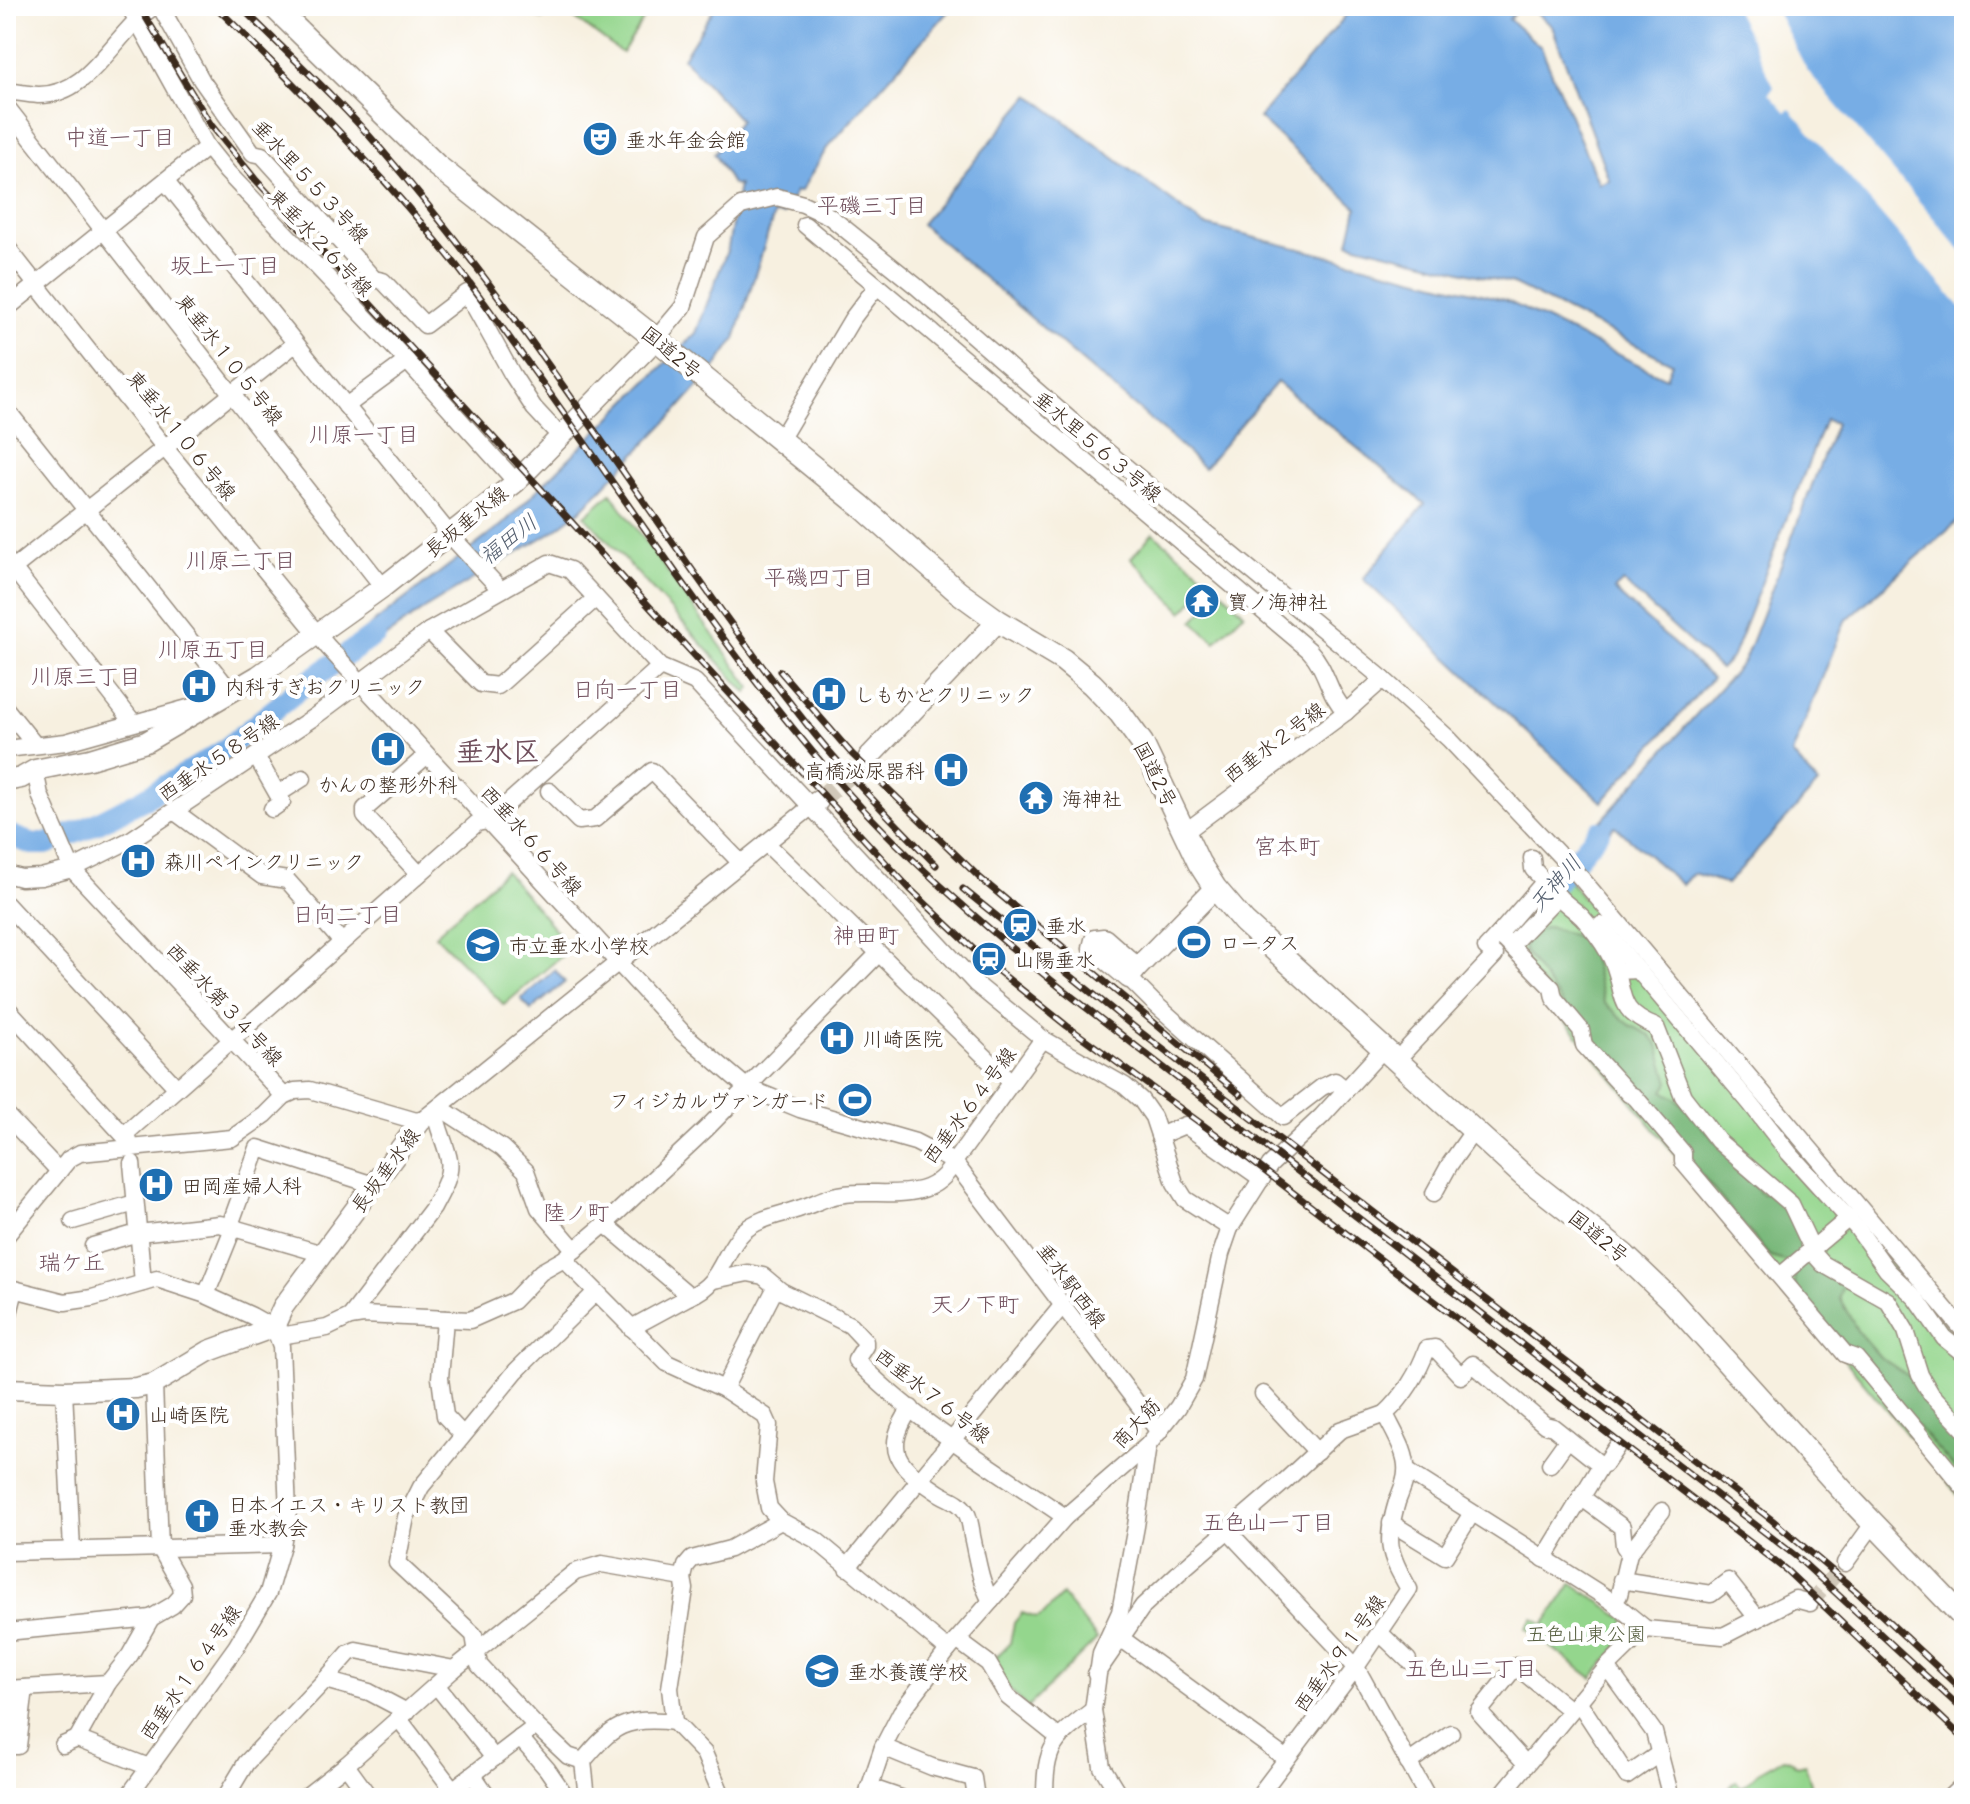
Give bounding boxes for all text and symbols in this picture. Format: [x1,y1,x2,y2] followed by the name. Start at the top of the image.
[247,114,375,248] street label: 垂水里５５３号線
[581,120,619,158] theatre icon: 垂水年金会館
[65,123,175,151] district label: 中道一丁目
[626,127,746,152] place label: 垂水年金会館
[263,183,379,301] street label: 東垂水２６号線
[817,191,927,219] district label: 平磯三丁目
[170,251,280,279] district label: 坂上一丁目
[171,288,289,430] street label: 東垂水１０５号線
[637,320,707,384] street label: 国道2号
[122,365,242,505] street label: 東垂水１０６号線
[1029,385,1167,507] street label: 垂水里５６３号線
[309,420,419,448] district label: 川原一丁目
[419,480,513,562] street label: 長坂垂水線
[473,508,543,570] water label: 福田川
[186,546,296,574] district label: 川原二丁目
[764,563,874,591] district label: 平磯四丁目
[1183,582,1221,620] temple icon: 寶ノ海神社
[1228,589,1328,614] place label: 寶ノ海神社
[158,635,268,663] district label: 川原五丁目
[31,662,141,690] district label: 川原三丁目
[180,667,218,705] hospital icon: 内科すぎおクリニック
[225,674,425,699] place label: 内科すぎおクリニック
[572,675,682,703] district label: 日向一丁目
[810,675,848,713] hospital icon: しもかどクリニック
[855,682,1035,707] place label: しもかどクリニック
[1219,696,1329,788] street label: 西垂水２号線
[153,707,283,807] street label: 西垂水５８号線
[369,730,407,768] hospital icon: かんの整形外科
[456,733,540,769] district label: 垂水区
[1129,737,1183,811] street label: 国道2号
[932,751,970,789] hospital icon: 高橋泌尿器科
[805,758,925,783] place label: 高橋泌尿器科
[318,772,458,797] place label: かんの整形外科
[1017,779,1055,817] temple icon: 海神社
[476,780,588,900] street label: 西垂水６６号線
[1062,786,1122,811] place label: 海神社
[1254,832,1320,860] district label: 宮本町
[119,842,157,880] hospital icon: 森川ペインクリニック
[164,849,364,874] place label: 森川ペインクリニック
[1523,849,1587,917] water label: 天神川
[292,900,402,928] district label: 日向二丁目
[1001,906,1039,944] station icon: 垂水
[1046,913,1086,938] place label: 垂水
[833,921,899,949] district label: 神田町
[1175,923,1213,961] sports icon: ロータス
[464,926,502,964] school or university icon: 市立垂水小学校
[1220,930,1299,955] place label: ロータス
[509,933,649,958] place label: 市立垂水小学校
[161,937,289,1071] street label: 西垂水第３４号線
[970,940,1008,978] station icon: 山陽垂水
[1015,947,1095,972] place label: 山陽垂水
[818,1019,856,1057] hospital icon: 川崎医院
[863,1026,943,1051] place label: 川崎医院
[917,1042,1021,1168] street label: 西垂水６４号線
[836,1081,874,1119] sports icon: フィジカルヴァンガード
[609,1088,829,1113] place label: フィジカルヴァンガード
[345,1123,425,1217] street label: 長坂垂水線
[137,1166,175,1204] hospital icon: 田岡産婦人科
[182,1173,302,1198] place label: 田岡産婦人科
[543,1198,609,1226] district label: 陸ノ町
[1564,1204,1634,1268] street label: 国道2号
[1032,1238,1112,1332] street label: 垂水駅西線
[39,1248,105,1276] district label: 瑞ケ丘
[931,1290,1019,1318] district label: 天ノ下町
[870,1342,996,1448] street label: 西垂水７６号線
[1106,1393,1166,1453] street label: 商大筋
[104,1395,142,1433] hospital icon: 山崎医院
[149,1402,229,1427] place label: 山崎医院
[228,1492,470,1540] place label: 日本イエス・キリスト教団 垂水教会
[183,1497,221,1535] church icon: 日本イエス・キリスト教団 垂水教会
[1202,1508,1334,1536] district label: 五色山一丁目
[1288,1589,1390,1717] street label: 西垂水９１号線
[134,1599,246,1745] street label: 西垂水１６４号線
[1526,1621,1646,1646] park label: 五色山東公園
[803,1652,841,1690] school or university icon: 垂水養護学校
[1405,1654,1537,1682] district label: 五色山二丁目
[848,1659,968,1684] place label: 垂水養護学校

